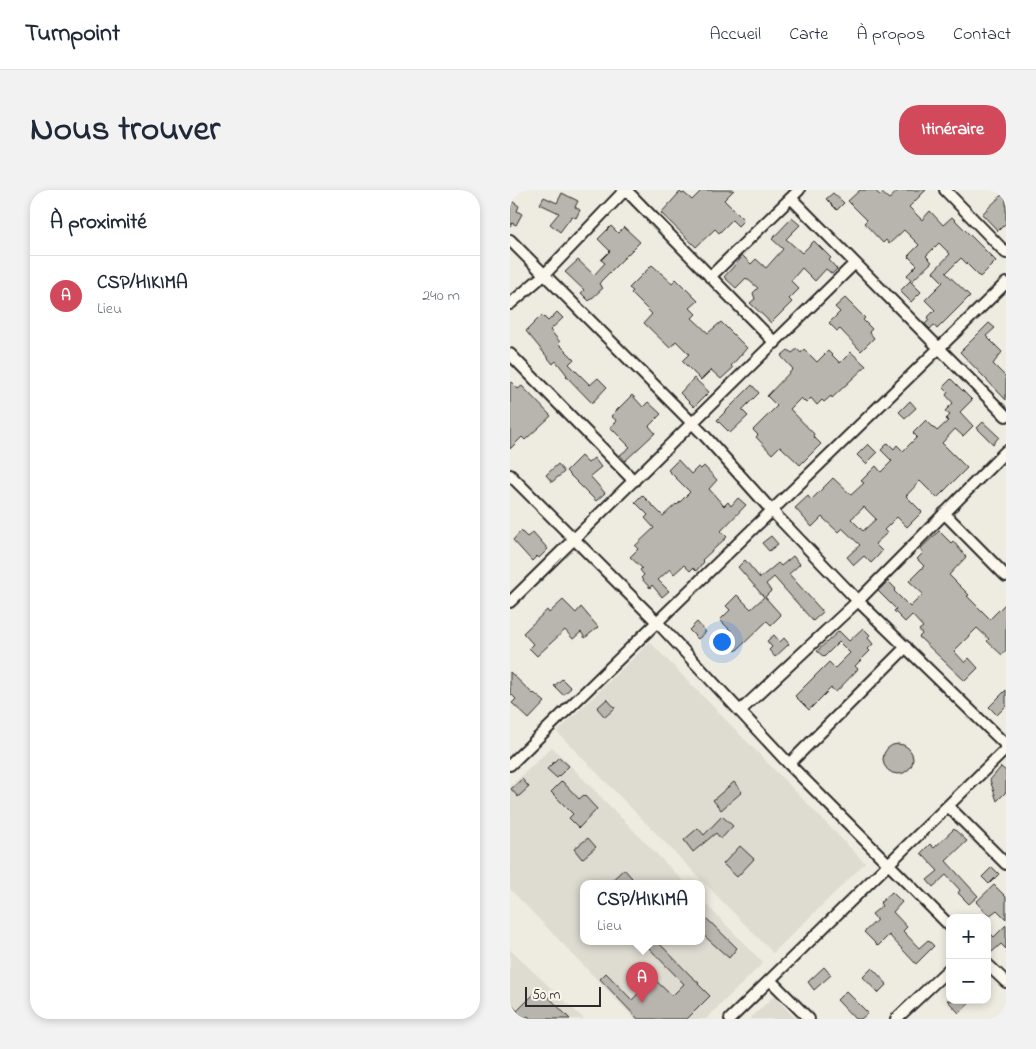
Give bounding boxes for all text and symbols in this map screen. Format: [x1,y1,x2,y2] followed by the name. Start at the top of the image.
[25,17,120,52] text: Turnpoint
[709,22,761,48] text: Accueil
[789,22,828,48] text: Carte
[856,22,925,48] text: À propos
[953,22,1011,48] text: Contact
[30,105,220,156] text: Nous trouver
[899,105,1006,155] button: Itinéraire
[50,208,147,238] text: À proximité
[97,270,188,297] text: CSP/HIKIMA
[61,284,71,308] text: A
[422,284,460,308] text: 240 m
[97,297,122,321] text: Lieu
[709,629,735,655] your location
[580,880,705,945] popup
[597,887,688,914] text: CSP/HIKIMA
[597,914,622,938] text: Lieu
[946,914,991,1004] map controls
[946,914,991,959] button: +
[946,959,991,1004] button: −
[626,962,658,1003] pin: A
[525,984,601,1007] scale bar
[532,985,560,1006] text: 50 m

